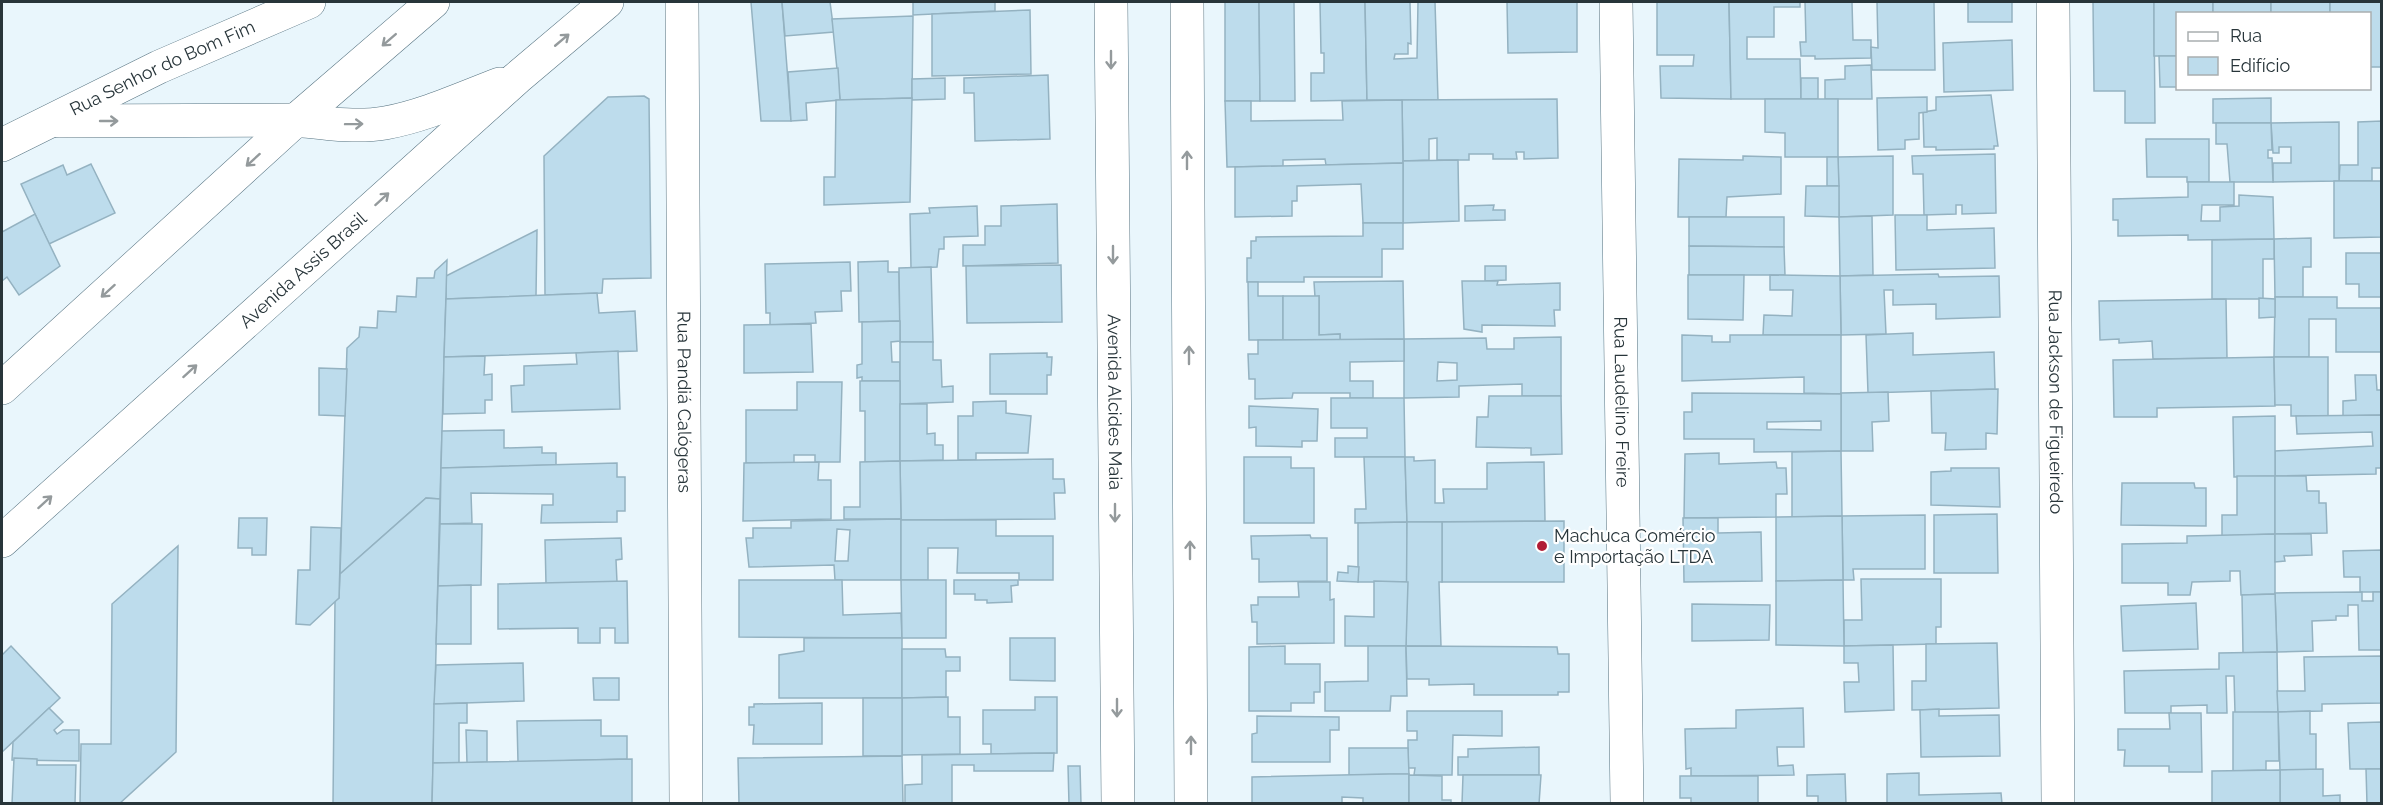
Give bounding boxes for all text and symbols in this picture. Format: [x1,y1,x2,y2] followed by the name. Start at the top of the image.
[2176,12,2371,90] legend
[66,16,258,120] street label: Rua Senhor do Bom Fim
[2230,25,2262,46] text: Rua
[382,33,397,47] one-way arrow
[554,33,569,47] one-way arrow
[1105,49,1117,69] one-way arrow
[2230,55,2290,76] text: Edifício
[99,115,119,127] one-way arrow
[344,119,364,130] one-way arrow
[1181,151,1193,171] one-way arrow
[245,153,260,167] one-way arrow
[374,192,389,206] one-way arrow
[235,207,371,332] street label: Avenida Assis Brasil
[1107,244,1119,264] one-way arrow
[101,284,116,298] one-way arrow
[2045,290,2067,514] street label: Rua Jackson de Figueiredo
[674,311,695,493] street label: Rua Pandiá Calógeras
[1104,314,1126,490] street label: Avenida Alcides Maia
[1610,316,1634,488] street label: Rua Laudelino Freire
[1183,346,1195,366] one-way arrow
[182,364,197,378] one-way arrow
[37,495,52,509] one-way arrow
[1109,502,1121,522] one-way arrow
[1554,525,1716,567] place label: Machuca Comércio e Importação LTDA
[1535,539,1549,553] marker: Machuca Comércio e Importação LTDA
[1184,541,1196,561] one-way arrow
[1111,697,1123,717] one-way arrow
[1185,736,1197,756] one-way arrow

